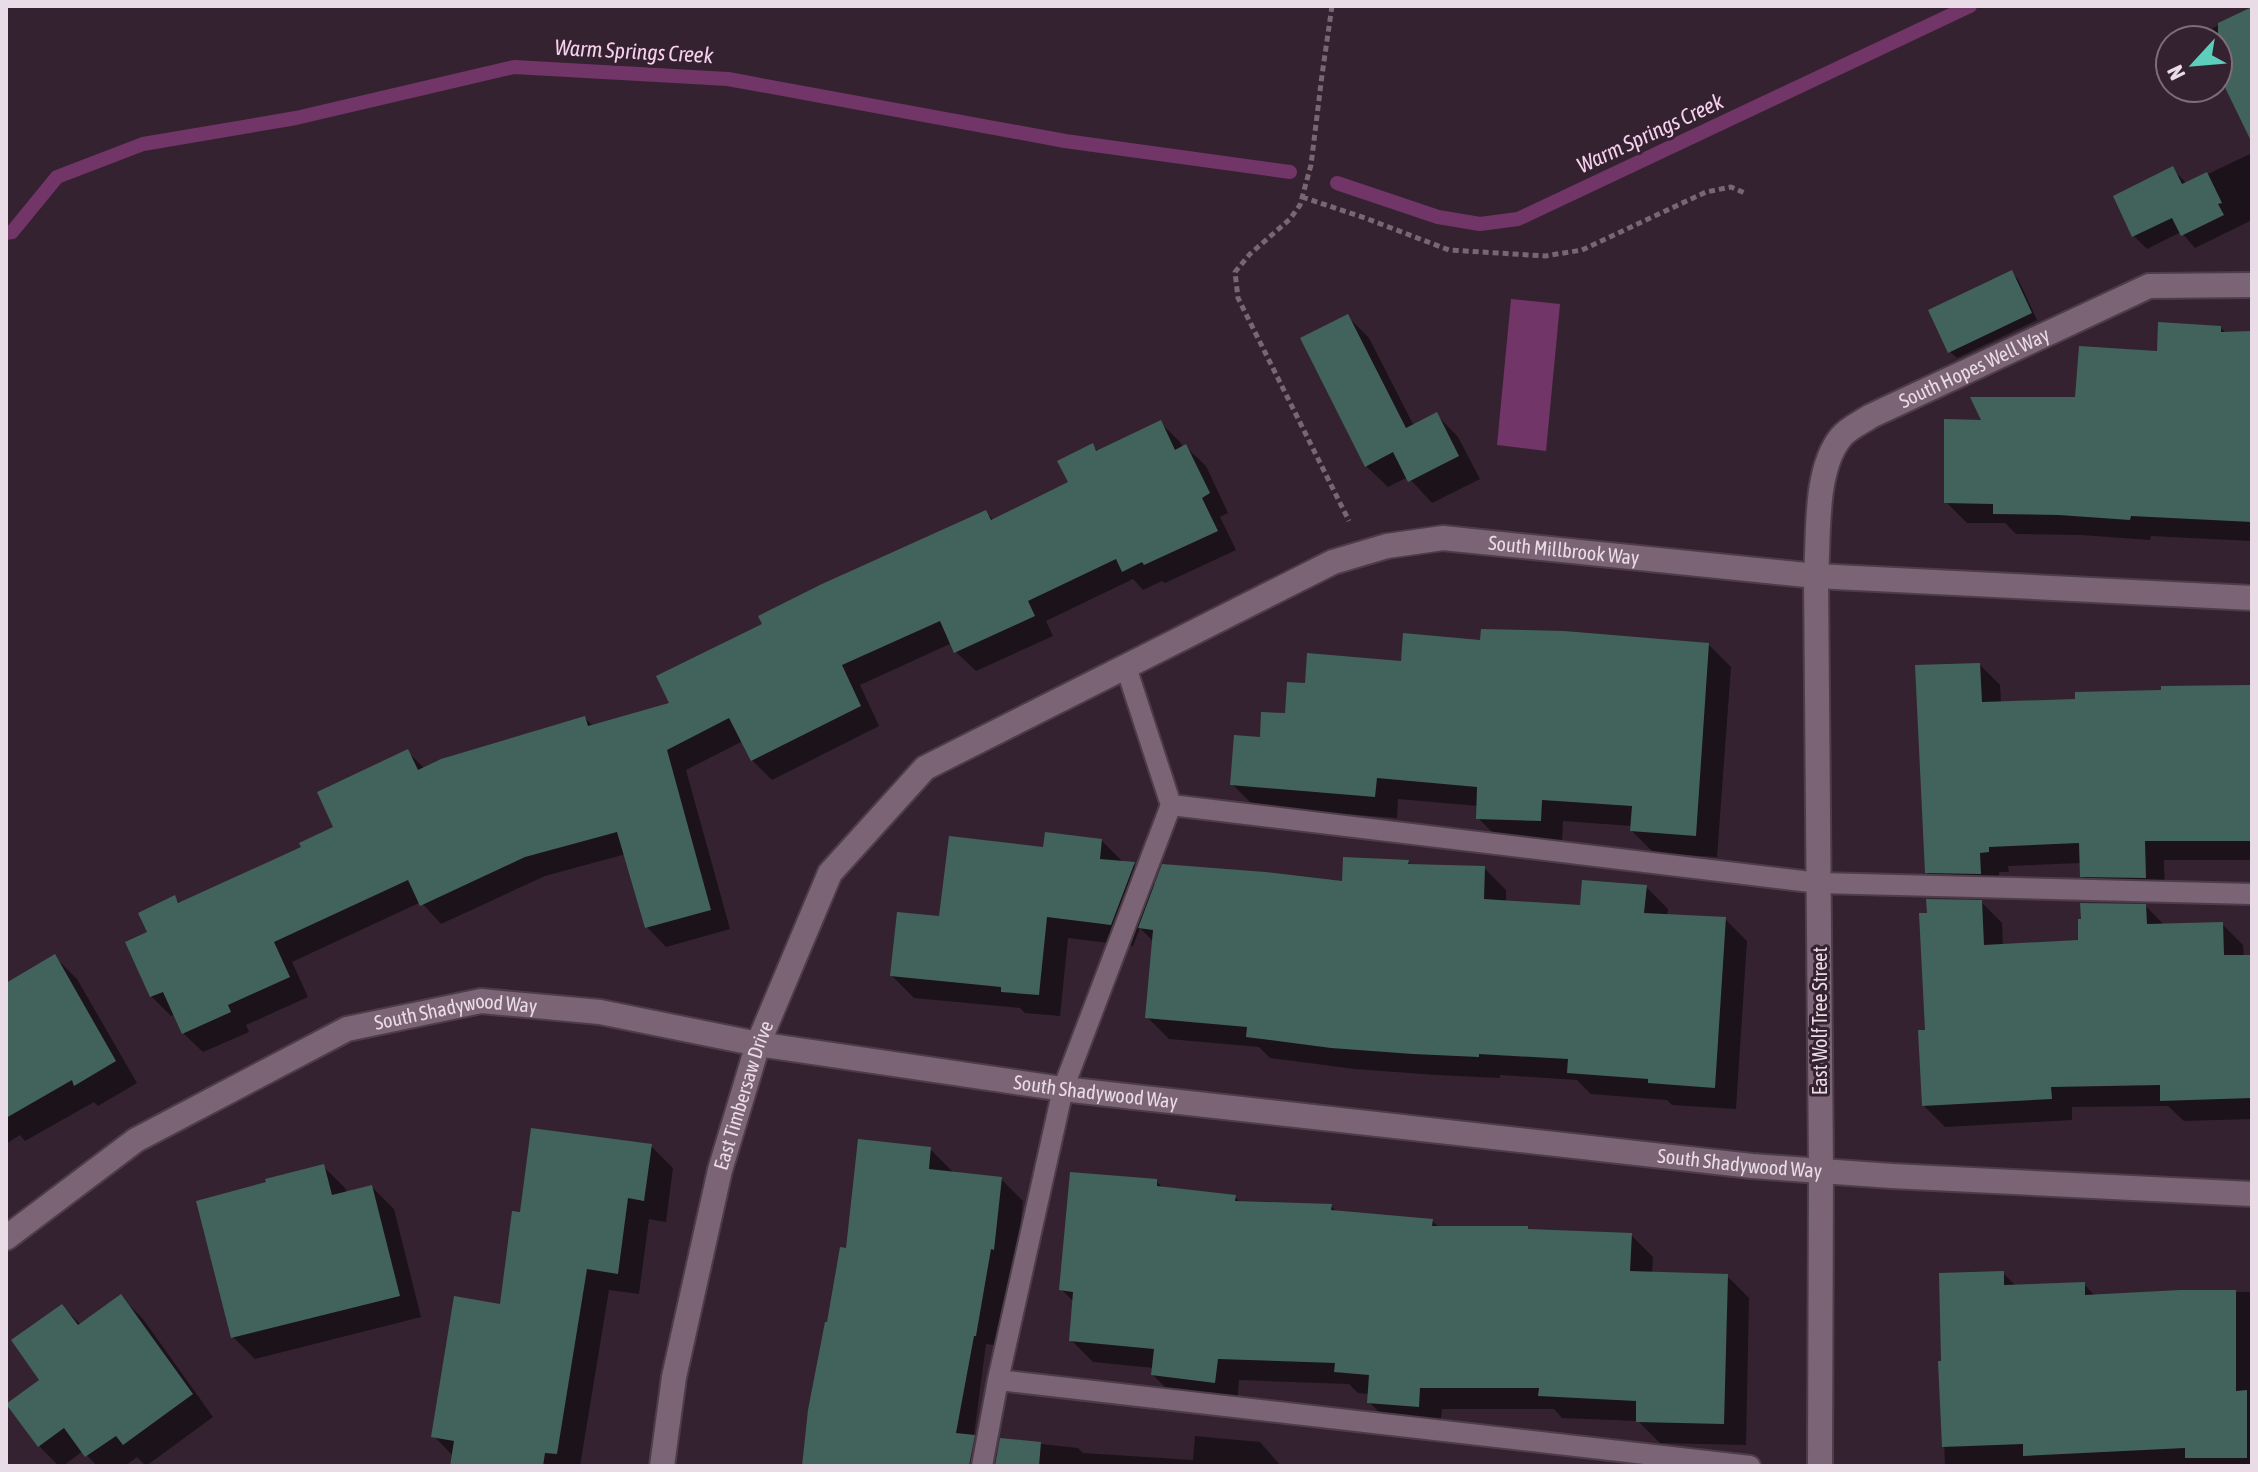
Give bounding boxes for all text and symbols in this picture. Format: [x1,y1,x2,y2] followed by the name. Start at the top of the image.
[2154,24,2234,104] north arrow
[554,34,714,68] water label: Warm Springs Creek
[2161,61,2191,84] text: N
[1573,88,1728,178] water label: Warm Springs Creek
[1895,322,2053,412] street label: South Hopes Well Way
[1487,531,1640,569] street label: South Millbrook Way
[1808,947,1831,1095] street label: East Wolf Tree Street
[372,989,538,1034] street label: South Shadywood Way
[709,1017,778,1173] street label: East Timbersaw Drive
[1012,1070,1179,1113] street label: South Shadywood Way
[1656,1144,1823,1182] street label: South Shadywood Way

